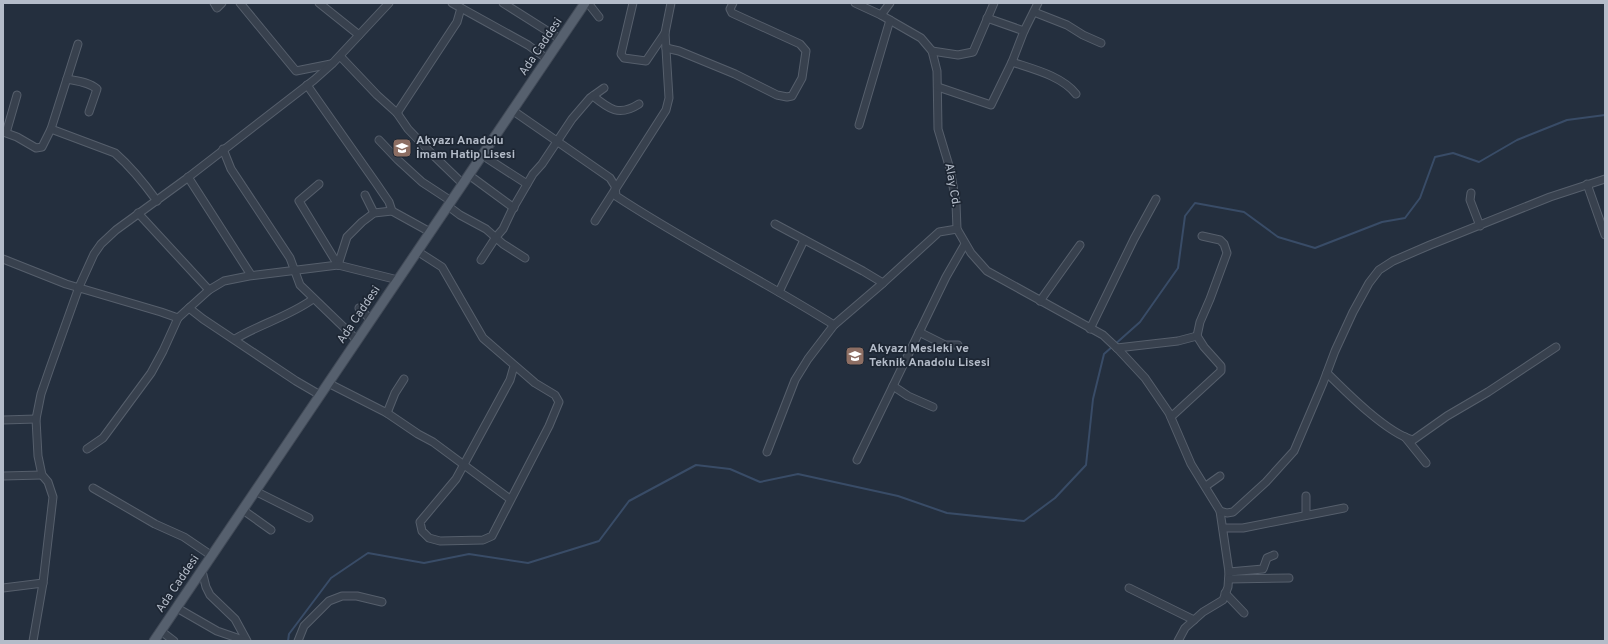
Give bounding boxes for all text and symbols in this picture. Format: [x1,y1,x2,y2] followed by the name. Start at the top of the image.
[516,15,566,79] street label: Ada Caddesi
[416,133,515,163] place label: Akyazı Anadolu İmam Hatip Lisesi
[391,137,413,159] school or university icon: Akyazı Anadolu İmam Hatip Lisesi
[940,162,964,208] street label: Alay Cd.
[334,283,384,347] street label: Ada Caddesi
[869,341,990,371] place label: Akyazı Mesleki ve Teknik Anadolu Lisesi
[844,345,866,367] school or university icon: Akyazı Mesleki ve Teknik Anadolu Lisesi
[153,552,203,616] street label: Ada Caddesi

